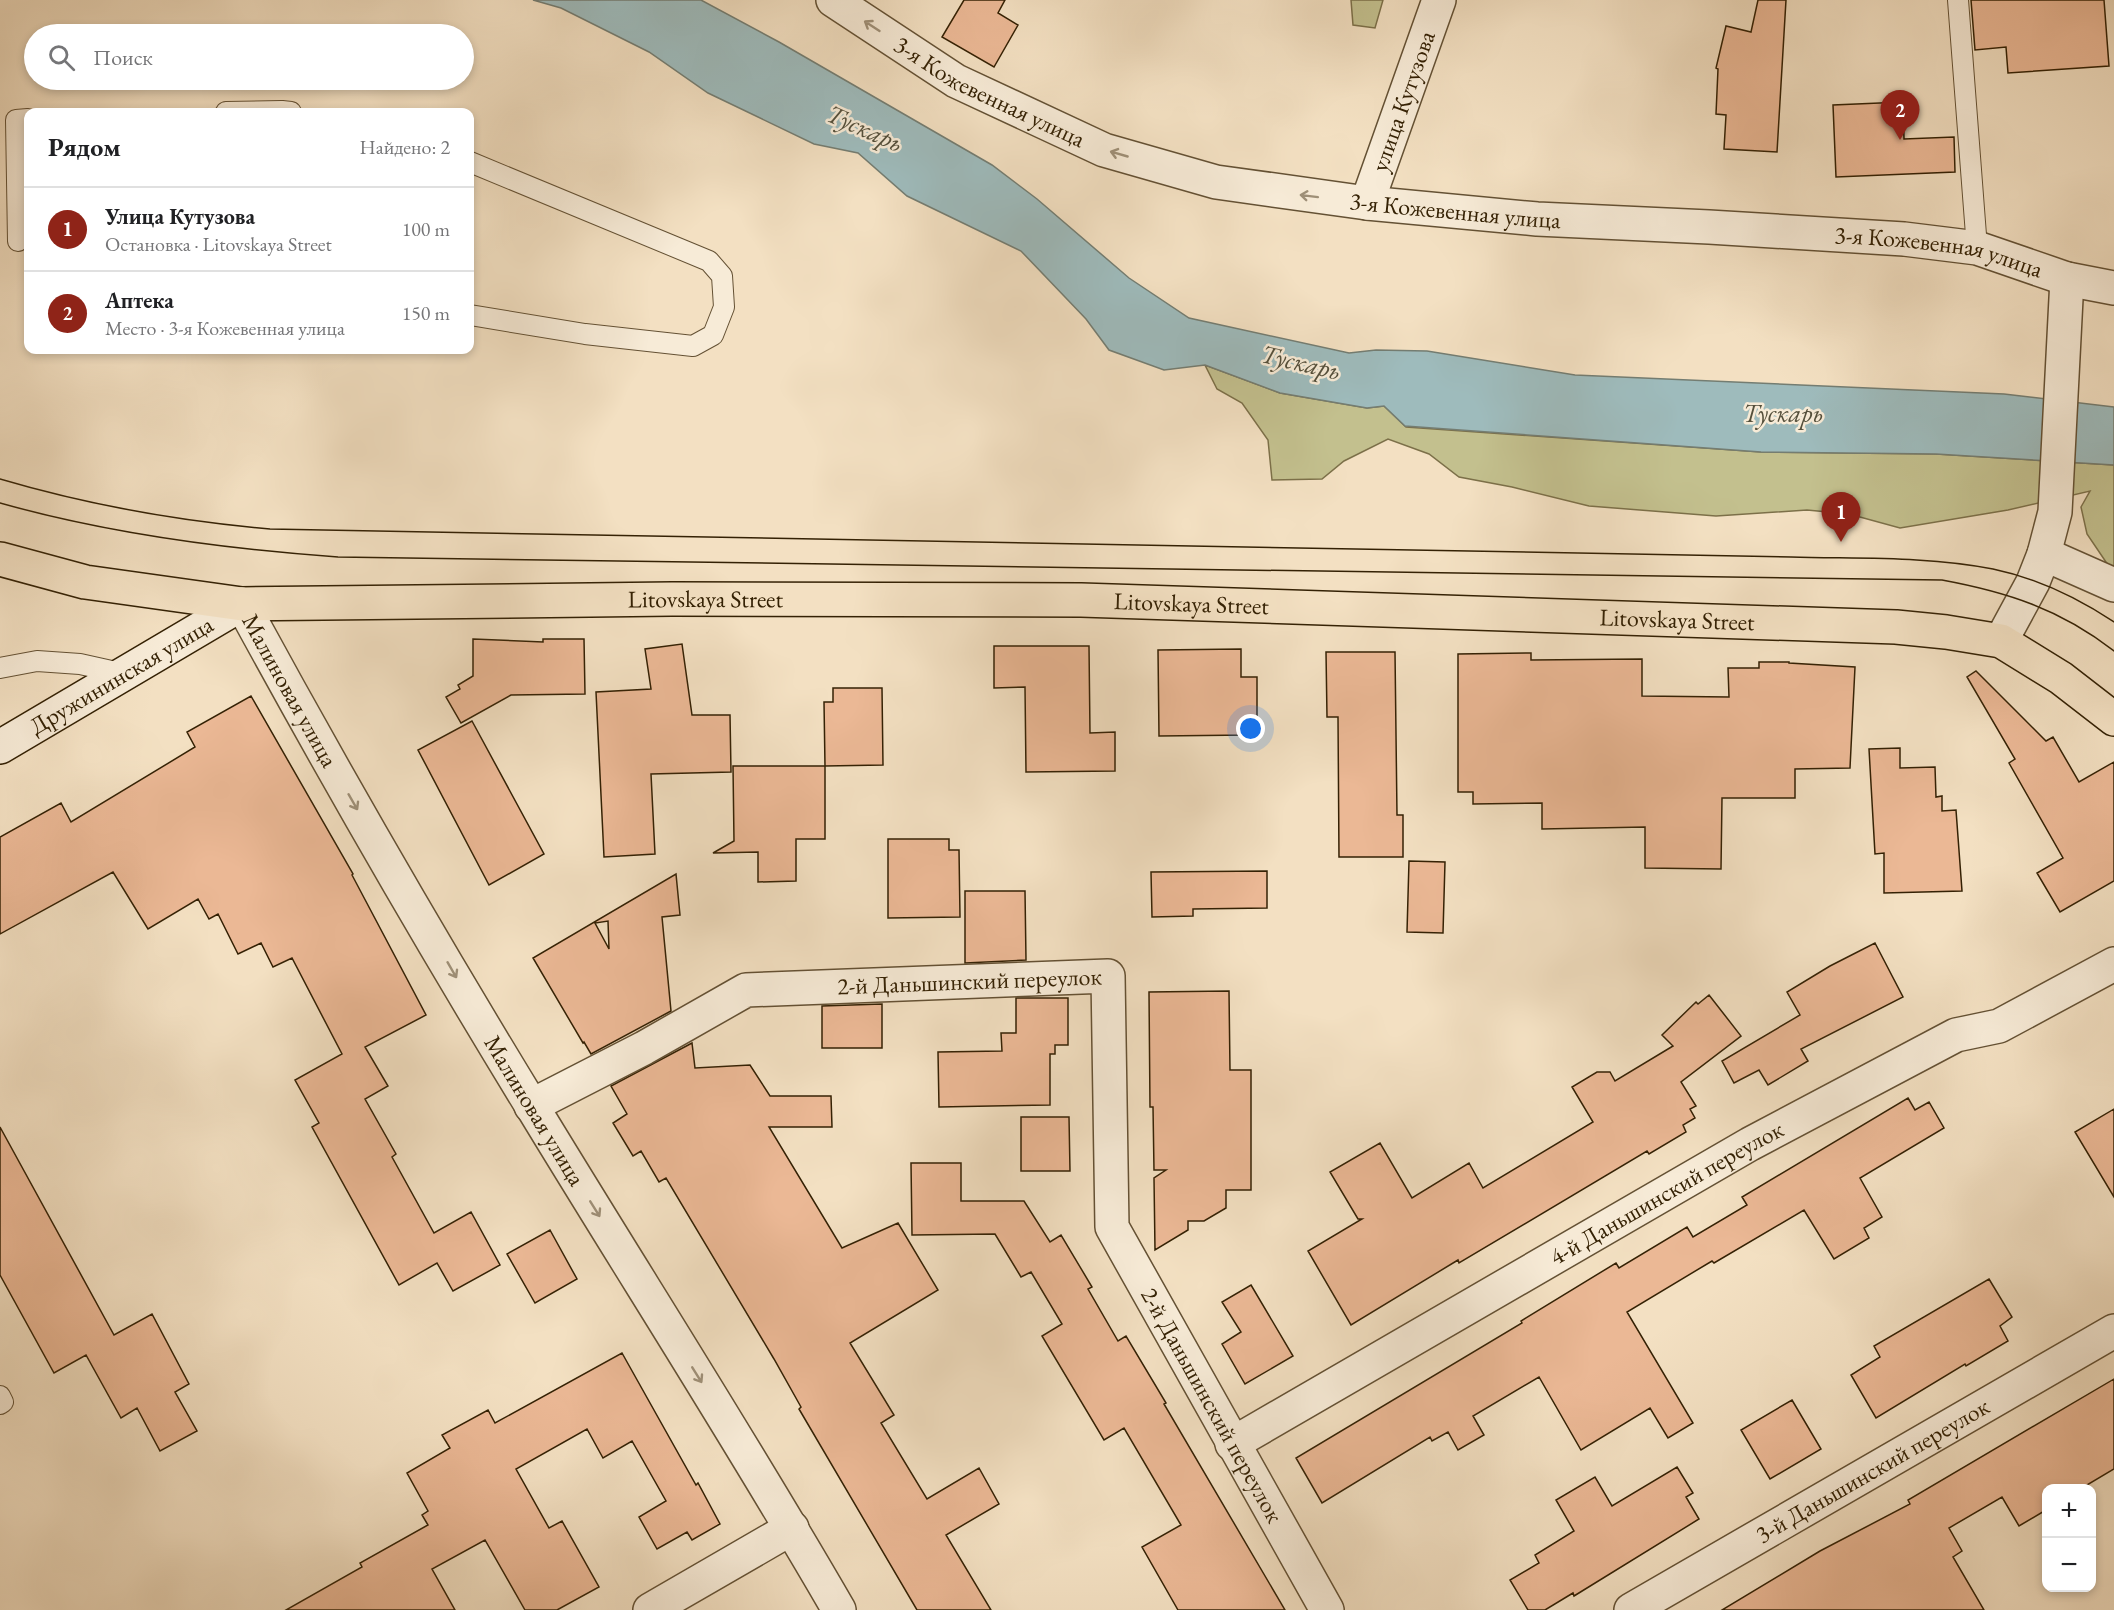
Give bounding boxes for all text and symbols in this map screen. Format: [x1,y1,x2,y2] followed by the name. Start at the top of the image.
[864,19,881,31] one-way arrow
[24,24,474,90] search box
[1363,26,1442,176] street label: улица Кутузова
[888,28,1091,154] street label: 3-я Кожевенная улица
[45,41,78,74] icon: search
[93,43,153,72] text: Поиск
[1880,90,1920,140] pin: 2
[821,96,909,160] water label: Тускарь
[48,130,121,164] text: Рядом
[359,134,450,160] text: Найдено: 2
[1109,148,1128,159] one-way arrow
[1348,185,1562,235] street label: 3-я Кожевенная улица
[1299,190,1319,201] one-way arrow
[105,202,255,231] text: Улица Кутузова
[62,216,73,242] text: 1
[402,216,450,242] text: 100 m
[1833,219,2047,285] street label: 3-я Кожевенная улица
[105,231,332,257] text: Остановка · Litovskaya Street
[105,286,174,315] text: Аптека
[62,300,73,326] text: 2
[402,300,450,326] text: 150 m
[105,315,345,341] text: Место · 3-я Кожевенная улица
[1258,336,1344,388] water label: Тускарь
[1743,396,1823,430] water label: Тускарь
[1822,492,1860,542] pin: 1
[628,583,783,615] street label: Litovskaya Street
[1113,585,1270,621] street label: Litovskaya Street
[1599,601,1756,637] street label: Litovskaya Street
[24,608,219,741] street label: Дружининская улица
[235,608,346,773] street label: Малиновая улица
[1236,714,1265,743] your location
[347,793,359,810] one-way arrow
[836,960,1103,1001] street label: 2-й Даньшинский переулок
[446,961,458,978] one-way arrow
[477,1029,593,1192] street label: Малиновая улица
[1544,1113,1789,1272] street label: 4-й Даньшинский переулок
[590,1200,602,1217] one-way arrow
[1134,1282,1291,1529] street label: 2-й Даньшинский переулок
[691,1367,704,1384] one-way arrow
[1750,1390,1995,1550] street label: 3-й Даньшинский переулок
[2042,1484,2096,1592] map controls
[2042,1484,2096,1538] button: +
[2042,1538,2096,1592] button: −

